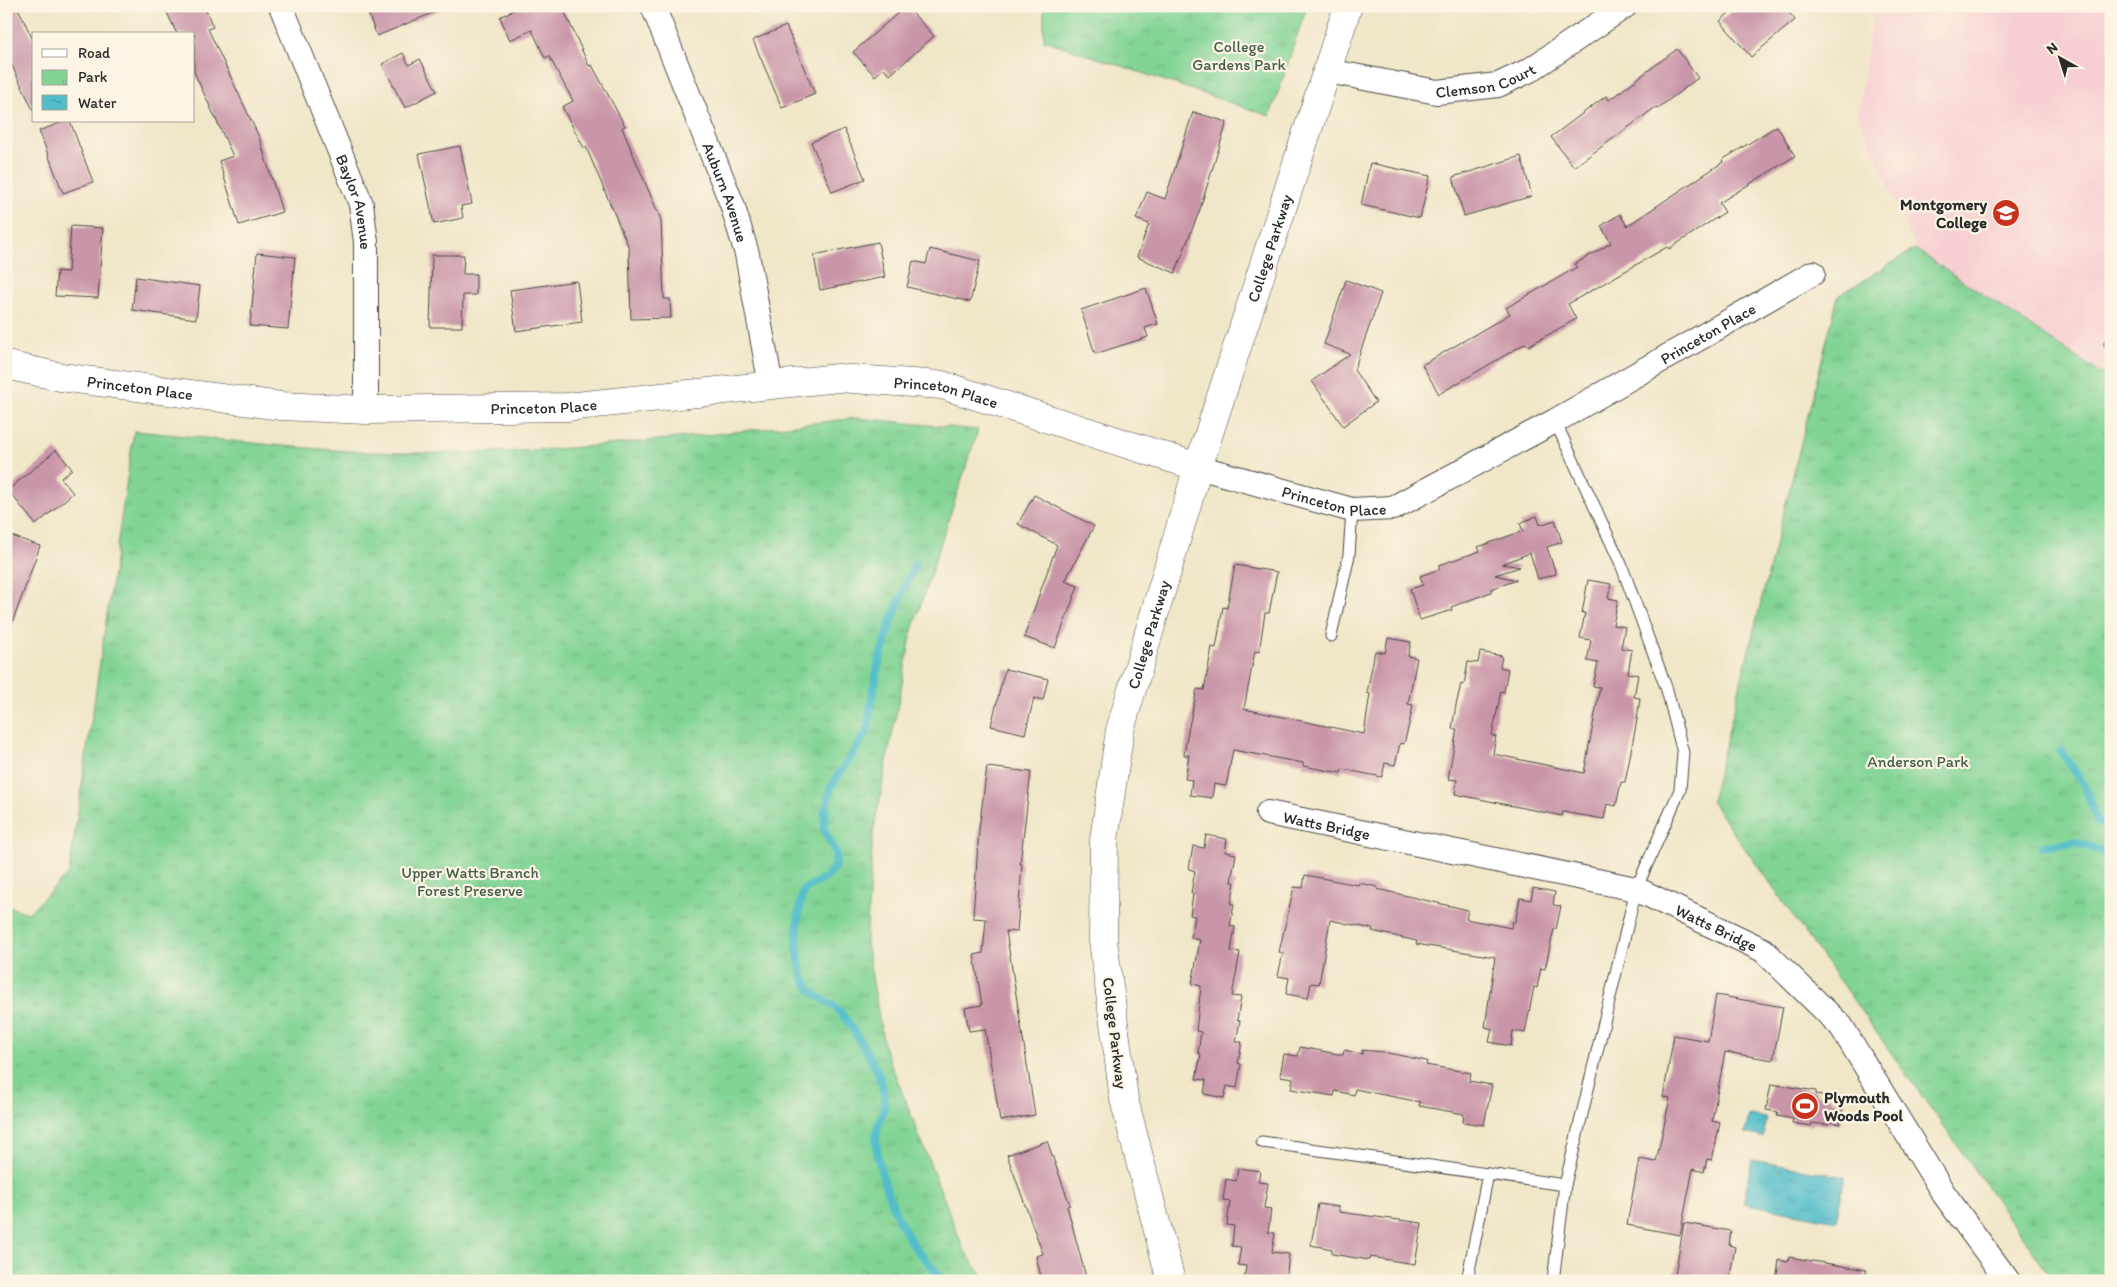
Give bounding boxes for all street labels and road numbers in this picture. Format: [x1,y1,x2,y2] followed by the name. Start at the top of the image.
[1435,60,1539,102] street label: Clemson Court
[699,139,752,244] street label: Auburn Avenue
[332,151,376,250] street label: Baylor Avenue
[1243,191,1296,305] street label: College Parkway
[1657,299,1759,368] street label: Princeton Place
[86,371,194,404] street label: Princeton Place
[893,372,1000,412] street label: Princeton Place
[490,394,598,418] street label: Princeton Place
[1280,481,1387,520] street label: Princeton Place
[1123,578,1174,691] street label: College Parkway
[1281,807,1372,843] street label: Watts Bridge
[1672,900,1761,955] street label: Watts Bridge
[1099,976,1131,1090] street label: College Parkway

